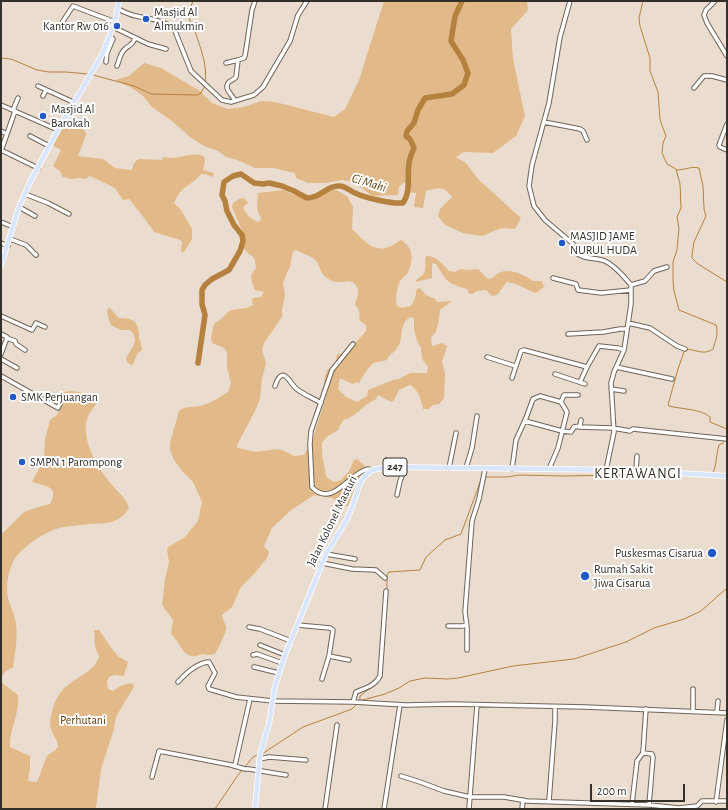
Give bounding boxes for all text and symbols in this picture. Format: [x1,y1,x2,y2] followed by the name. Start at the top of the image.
[154,5,204,33] place label: Masjid Al Almukmin
[141,14,151,24] marker: Masjid Al Almukmin
[43,19,109,33] place label: Kantor Rw 016
[112,21,122,31] marker: Kantor Rw 016
[51,102,95,130] place label: Masjid Al Barokah
[38,111,48,121] marker: Masjid Al Barokah
[350,170,388,196] water label: Ci Mahi
[570,229,637,257] place label: MASJID JAME NURUL HUDA
[557,238,567,248] marker: MASJID JAME NURUL HUDA
[21,390,98,404] place label: SMK Perjuangan
[8,392,18,402] marker: SMK Perjuangan
[30,455,122,469] place label: SMPN 1 Parompong
[17,457,27,467] marker: SMPN 1 Parompong
[383,458,407,476] road number: 247
[594,466,682,482] district label: KERTAWANGI
[304,473,360,569] street label: Jalan Kolonel Masturi
[615,546,703,560] place label: Puskesmas Cisarua
[706,547,718,559] marker: Puskesmas Cisarua
[594,562,653,590] place label: Rumah Sakit Jiwa Cisarua
[579,570,591,582] marker: Rumah Sakit Jiwa Cisarua
[60,713,106,727] park label: Perhutani
[592,776,687,802] scale bar
[597,785,627,797] text: 200 m

